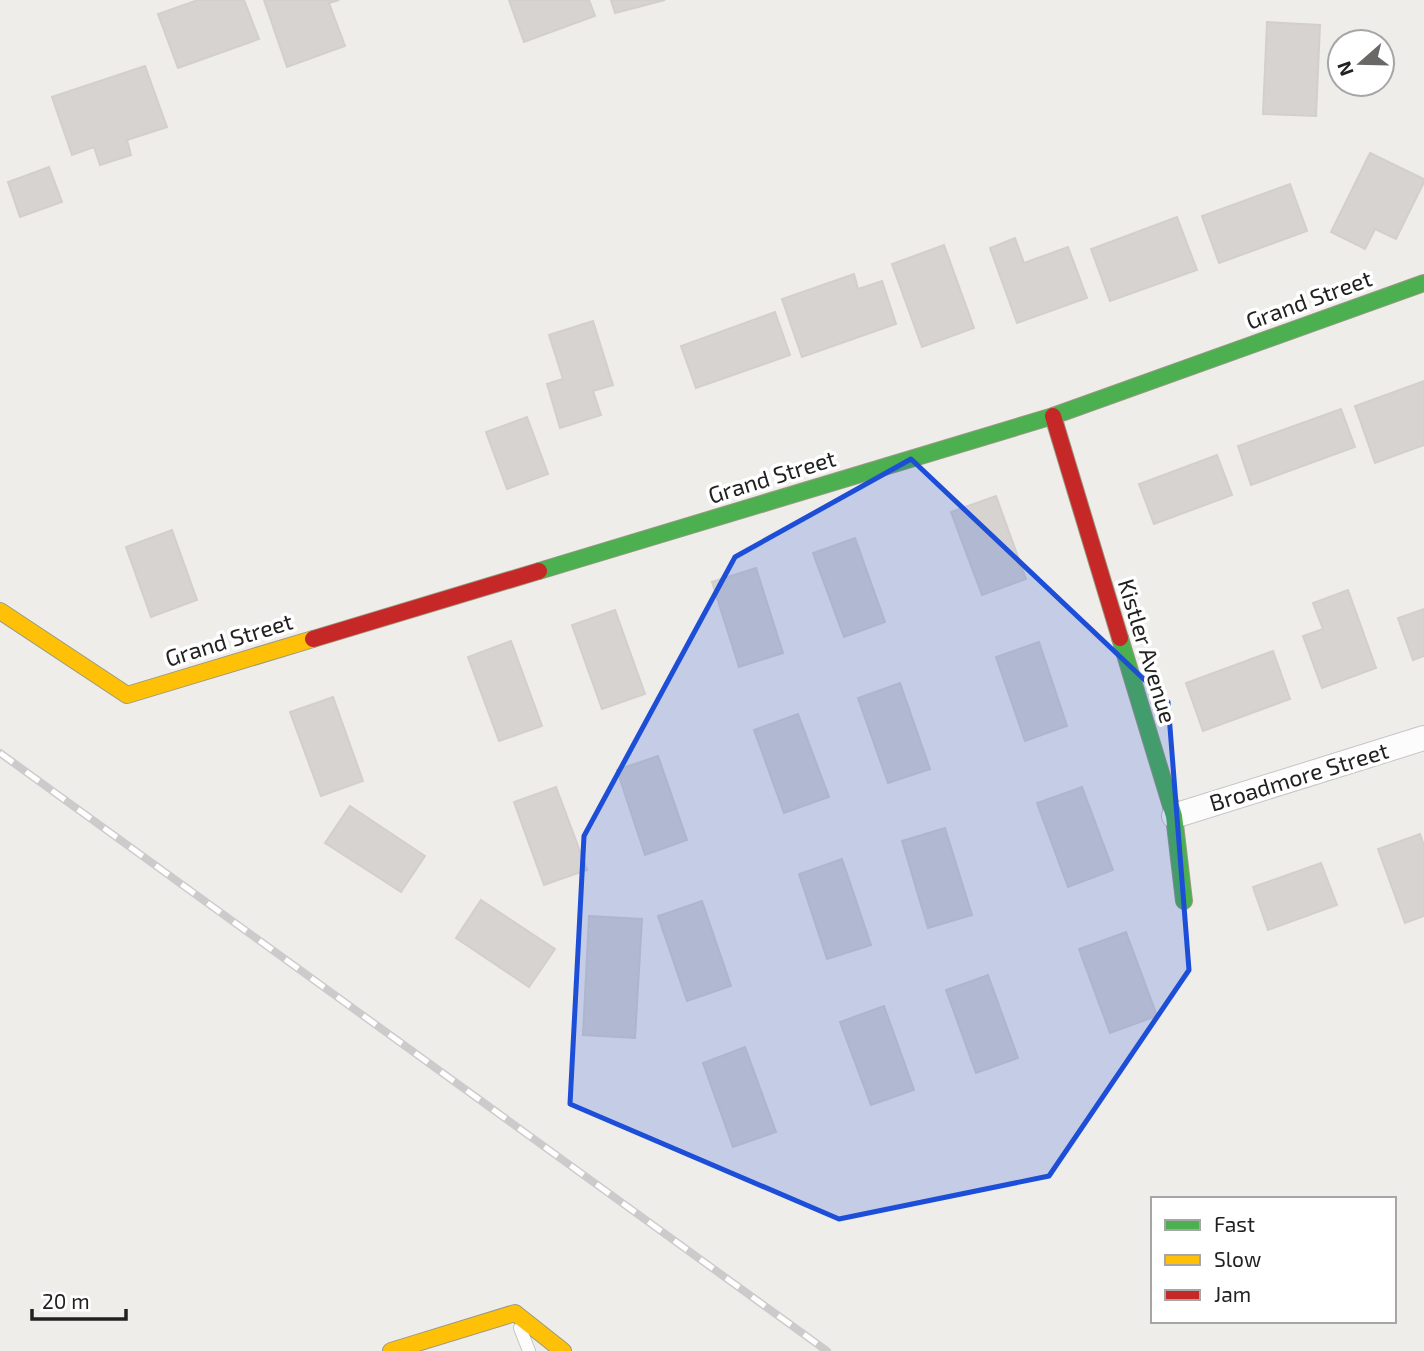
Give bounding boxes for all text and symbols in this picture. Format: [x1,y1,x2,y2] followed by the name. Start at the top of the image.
[1326,28,1396,98] north arrow
[1331,59,1358,79] text: N
[1242,263,1376,335] street label: Grand Street
[705,443,839,509] street label: Grand Street
[1113,575,1183,726] street label: Kistler Avenue
[162,606,296,672] street label: Grand Street
[1206,735,1392,817] street label: Broadmore Street
[1151,1197,1396,1323] legend
[1214,1211,1255,1236] text: Fast
[1214,1246,1261,1271] text: Slow
[32,1278,126,1322] scale bar
[1214,1281,1251,1306] text: Jam
[42,1288,90,1313] text: 20 m

